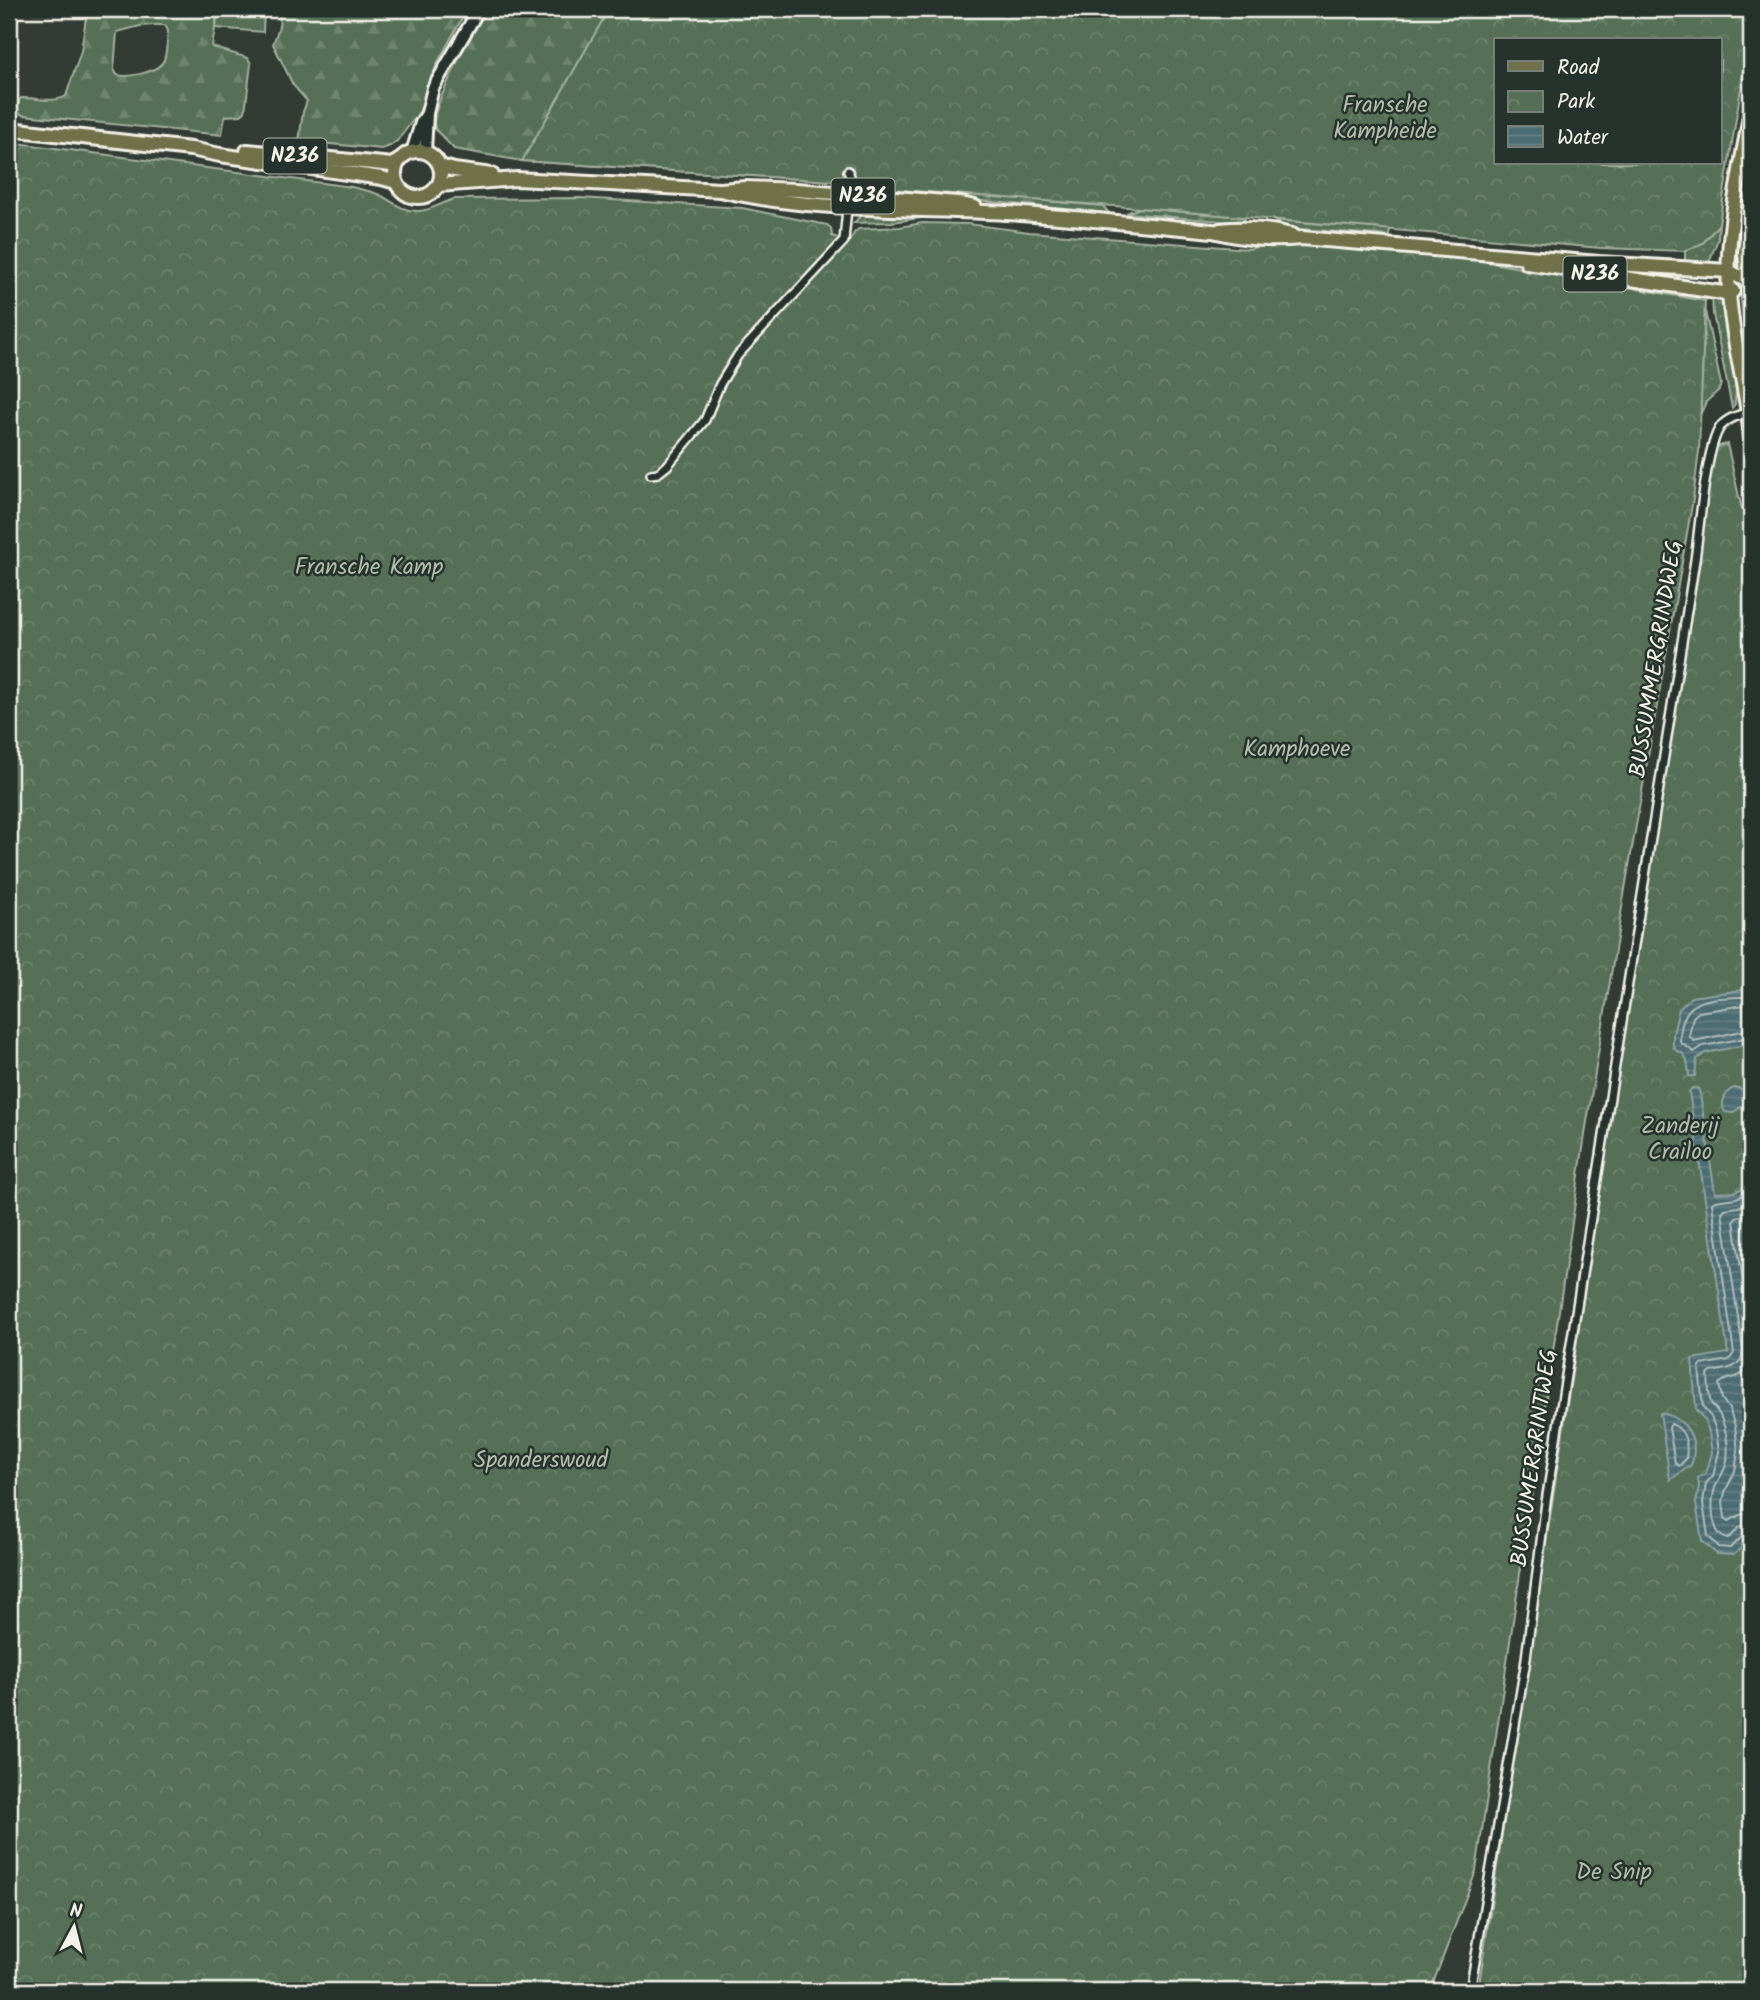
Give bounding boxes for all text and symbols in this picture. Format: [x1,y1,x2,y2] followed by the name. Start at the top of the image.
[1494,38,1722,164] legend
[1557,52,1600,85] text: Road
[1557,86,1595,119] text: Park
[1333,88,1437,150] park label: Fransche Kampheide
[1557,122,1609,155] text: Water
[264,138,326,174] road number: N236
[832,178,894,214] road number: N236
[1564,256,1626,292] road number: N236
[1620,538,1694,780] street label: BUSSUMMERGRINDWEG
[295,550,443,586] park label: Fransche Kamp
[1244,732,1350,768] park label: Kamphoeve
[1641,1109,1720,1171] park label: Zanderij Crailoo
[1502,1347,1568,1569] street label: BUSSUMERGRINTWEG
[474,1443,608,1479] park label: Spanderswoud
[1576,1855,1652,1891] park label: De Snip
[38,1892,108,1962] north arrow
[68,1896,84,1928] text: N

